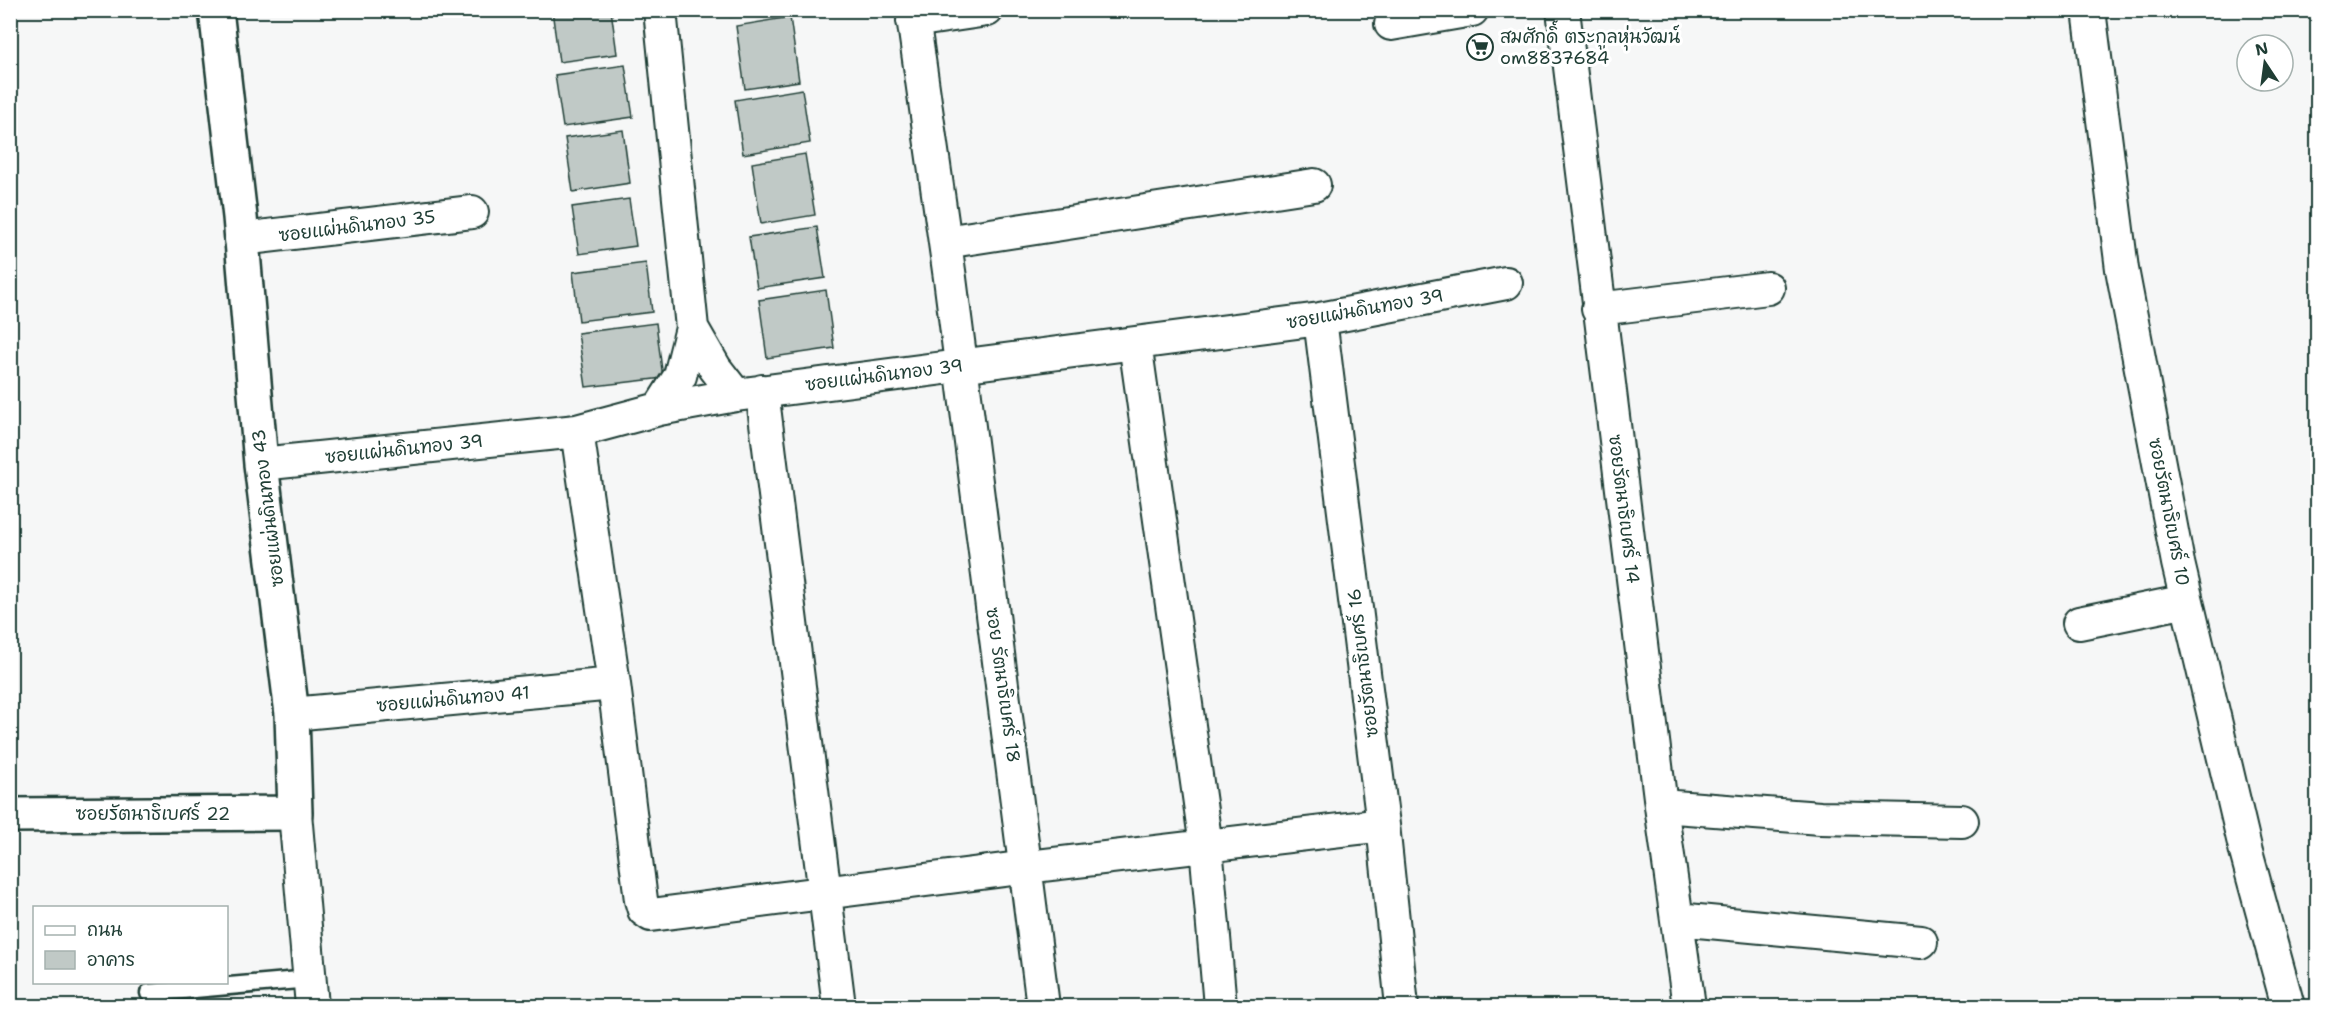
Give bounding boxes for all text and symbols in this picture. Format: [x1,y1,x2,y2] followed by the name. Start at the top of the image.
[1500,20,1680,70] place label: สมศักดิ์ ตระกูลหุ่นวัฒน์ om8837684
[1465,32,1495,62] supermarket icon: สมศักดิ์ ตระกูลหุ่นวัฒน์ om8837684
[2235,33,2295,93] north arrow
[2253,37,2270,61] text: N
[277,204,437,248] street label: ซอยแผ่นดินทอง 35
[1285,283,1445,335] street label: ซอยแผ่นดินทอง 39
[804,353,964,397] street label: ซอยแผ่นดินทอง 39
[246,428,290,588] street label: ซอยแผ่นดินทอง 43
[324,429,484,469] street label: ซอยแผ่นดินทอง 39
[1603,433,1646,585] street label: ซอยรัตนาธิเบศร์ 14
[2143,436,2196,588] street label: ซอยรัตนาธิเบศร์ 10
[1341,587,1384,739] street label: ซอยรัตนาธิเบศร์ 16
[980,606,1027,764] street label: ซอย รัตนาธิเบศร์ 18
[375,680,531,718] street label: ซอยแผ่นดินทอง 41
[76,801,230,826] street label: ซอยรัตนาธิเบศร์ 22
[33,906,228,984] legend
[87,918,122,942] text: ถนน
[87,948,135,972] text: อาคาร

